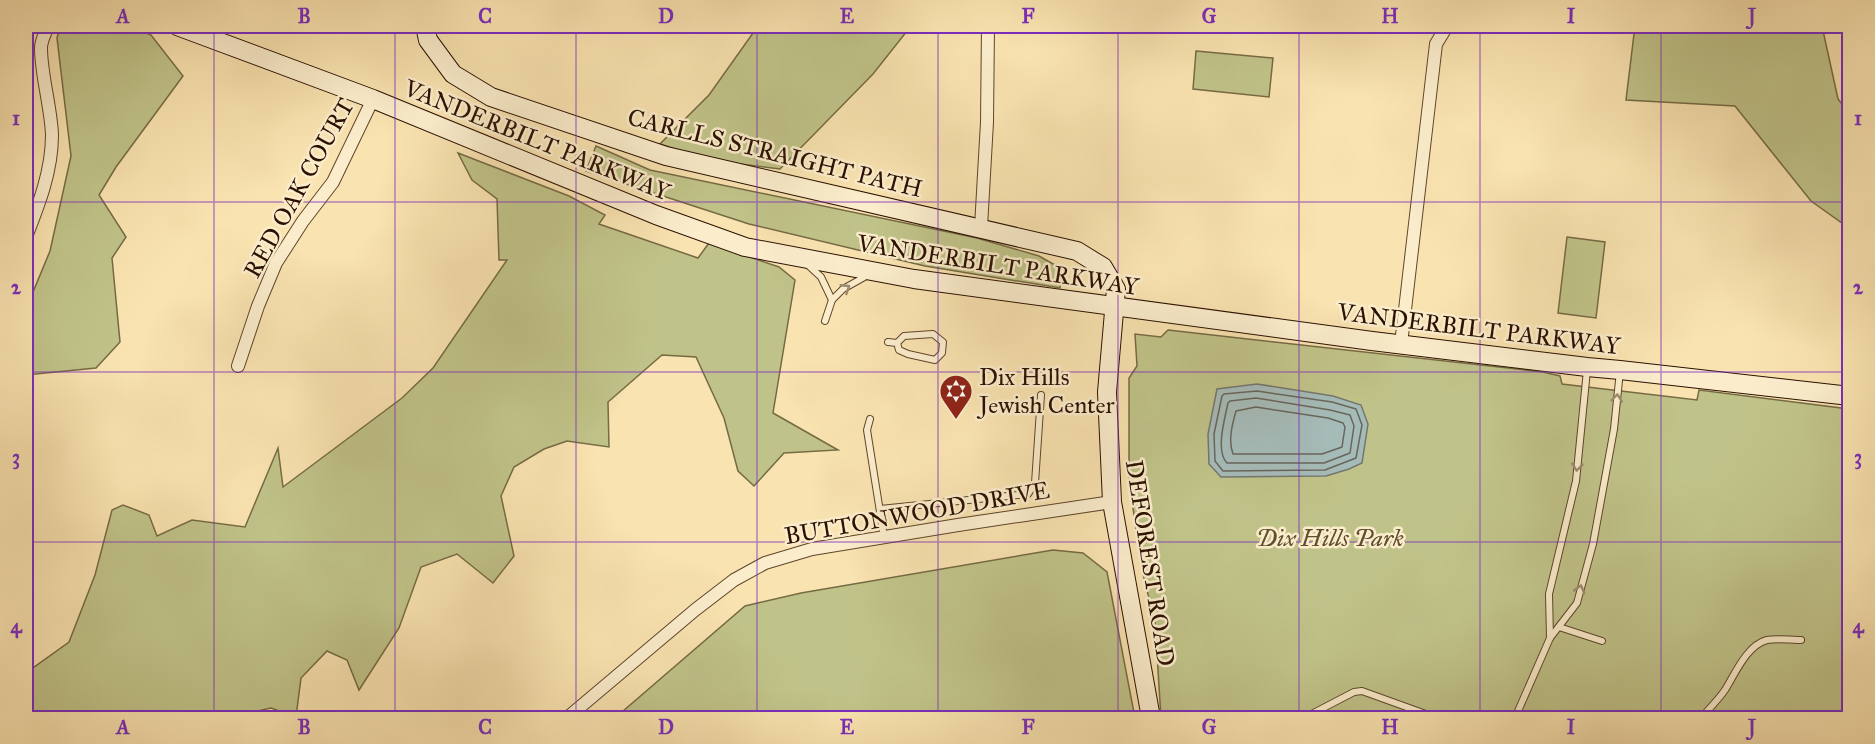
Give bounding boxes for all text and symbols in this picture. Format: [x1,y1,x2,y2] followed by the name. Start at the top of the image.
[114,4,130,28] text: A
[297,4,311,28] text: B
[478,4,492,28] text: C
[658,4,674,28] text: D
[840,4,855,28] text: E
[1021,4,1035,28] text: F
[1202,4,1217,28] text: G
[1381,4,1399,28] text: H
[1567,4,1576,28] text: I
[1745,4,1757,30] text: J
[399,72,675,207] street label: VANDERBILT PARKWAY
[237,93,361,283] street label: RED OAK COURT
[624,102,926,204] street label: CARLLS STRAIGHT PATH
[12,106,20,130] text: 1
[1854,106,1862,130] text: 1
[854,228,1142,302] street label: VANDERBILT PARKWAY
[11,275,22,299] text: 2
[1853,275,1864,299] text: 2
[840,285,851,296] one-way arrow
[1335,297,1623,361] street label: VANDERBILT PARKWAY
[976,362,1115,420] place label: Dix Hills Jewish Center
[938,373,974,420] synagogue icon: Dix Hills Jewish Center
[1610,394,1623,403] one-way arrow
[12,445,20,470] text: 3
[1854,445,1862,470] text: 3
[1119,458,1181,668] street label: DEFOREST ROAD
[1571,463,1584,472] one-way arrow
[782,475,1052,551] street label: BUTTONWOOD DRIVE
[1256,523,1404,553] park label: Dix Hills Park
[1573,585,1586,595] one-way arrow
[10,614,22,639] text: 4
[1852,614,1864,639] text: 4
[114,715,130,739] text: A
[297,715,311,739] text: B
[478,715,492,739] text: C
[658,715,674,739] text: D
[840,715,855,739] text: E
[1021,715,1035,739] text: F
[1202,715,1217,739] text: G
[1381,715,1399,739] text: H
[1567,715,1576,739] text: I
[1745,715,1757,741] text: J

